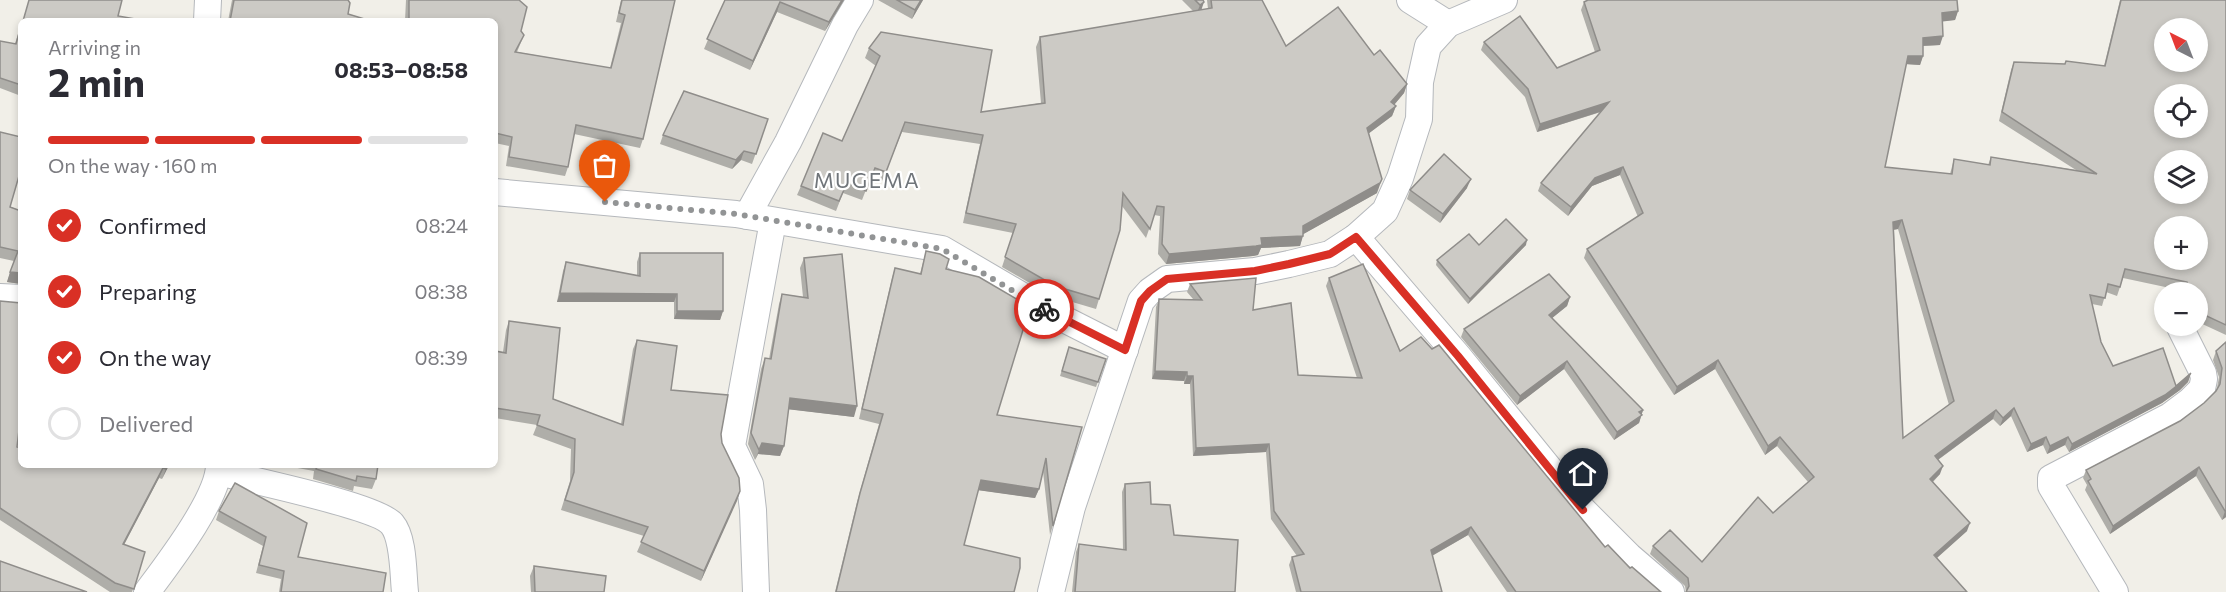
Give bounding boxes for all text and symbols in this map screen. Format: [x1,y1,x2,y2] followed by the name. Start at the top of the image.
[2154,18,2208,72] north arrow
[2154,18,2208,336] map controls
[48,35,141,59] text: Arriving in
[334,56,468,83] text: 08:53–08:58
[48,57,145,105] text: 2 min
[2154,84,2208,138] button: locate
[579,140,630,202] pin
[588,149,621,182] icon: bag
[2154,150,2208,204] button: layers
[48,153,217,177] text: On the way · 160 m
[814,167,920,192] district label: MUGEMA
[48,209,81,242] icon: check
[99,212,206,239] text: Confirmed
[415,213,468,237] text: 08:24
[2154,216,2208,270] button: +
[48,275,81,308] icon: check
[99,278,196,305] text: Preparing
[415,279,468,303] text: 08:38
[1014,279,1074,339] courier
[2154,282,2208,336] button: −
[1028,293,1061,326] icon: bike
[48,341,81,374] icon: check
[99,344,211,371] text: On the way
[415,345,468,369] text: 08:39
[99,410,193,437] text: Delivered
[1557,448,1608,510] pin
[1566,457,1599,490] icon: home

